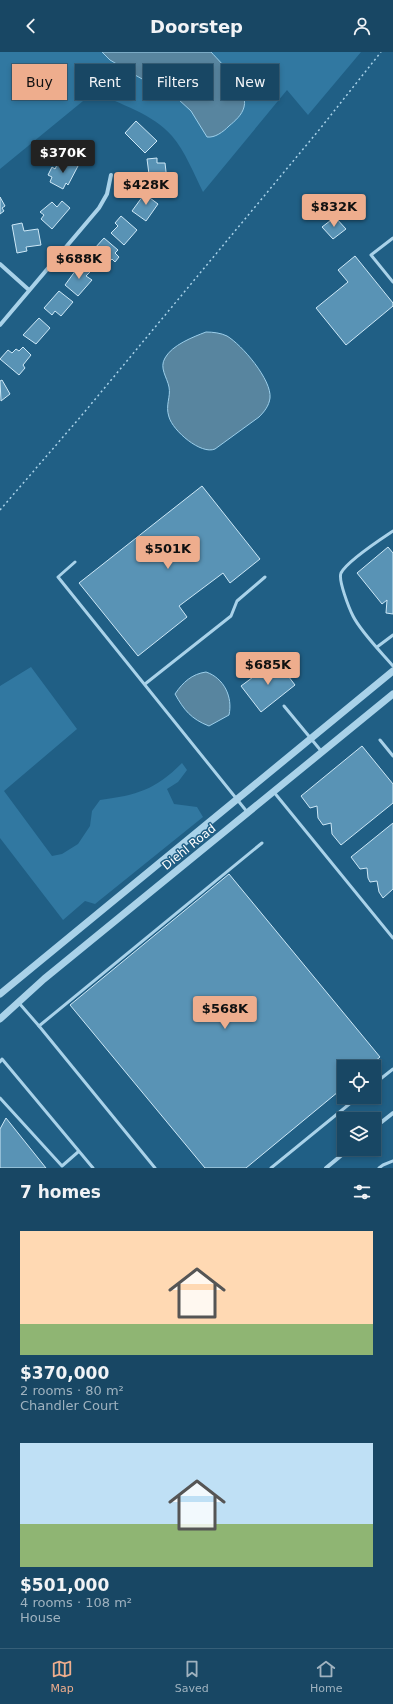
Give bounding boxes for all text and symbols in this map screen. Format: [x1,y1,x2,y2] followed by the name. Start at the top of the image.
[20,15,42,37] icon: back
[351,15,373,37] icon: person
[150,16,243,37] text: Doorstep
[12,64,67,100] chip: Buy
[75,64,135,100] chip: Rent
[143,64,213,100] chip: Filters
[221,64,279,100] chip: New
[35,140,91,174] pin: $370K
[40,145,86,160] text: $370K
[118,172,174,206] pin: $428K
[123,177,169,192] text: $428K
[306,194,362,228] pin: $832K
[311,199,357,214] text: $832K
[51,246,107,280] pin: $688K
[56,251,102,266] text: $688K
[140,536,196,570] pin: $501K
[145,541,191,556] text: $501K
[240,652,296,686] pin: $685K
[245,657,291,672] text: $685K
[159,821,219,873] street label: Diehl Road
[197,996,253,1030] pin: $568K
[202,1001,248,1016] text: $568K
[337,1060,381,1156] map controls
[337,1060,381,1104] button: locate
[337,1112,381,1156] button: layers
[351,1181,373,1203] icon: filters
[20,1182,101,1202] text: 7 homes
[161,1257,233,1329] icon: home
[20,1363,109,1383] text: $370,000
[20,1383,124,1398] text: 2 rooms · 80 m²
[20,1398,119,1413] text: Chandler Court
[161,1469,233,1541] icon: home
[20,1575,109,1595] text: $501,000
[20,1595,132,1610] text: 4 rooms · 108 m²
[20,1610,61,1625] text: House
[51,1658,74,1695] tab: Map
[175,1658,209,1695] tab: Saved
[310,1658,342,1695] tab: Home

